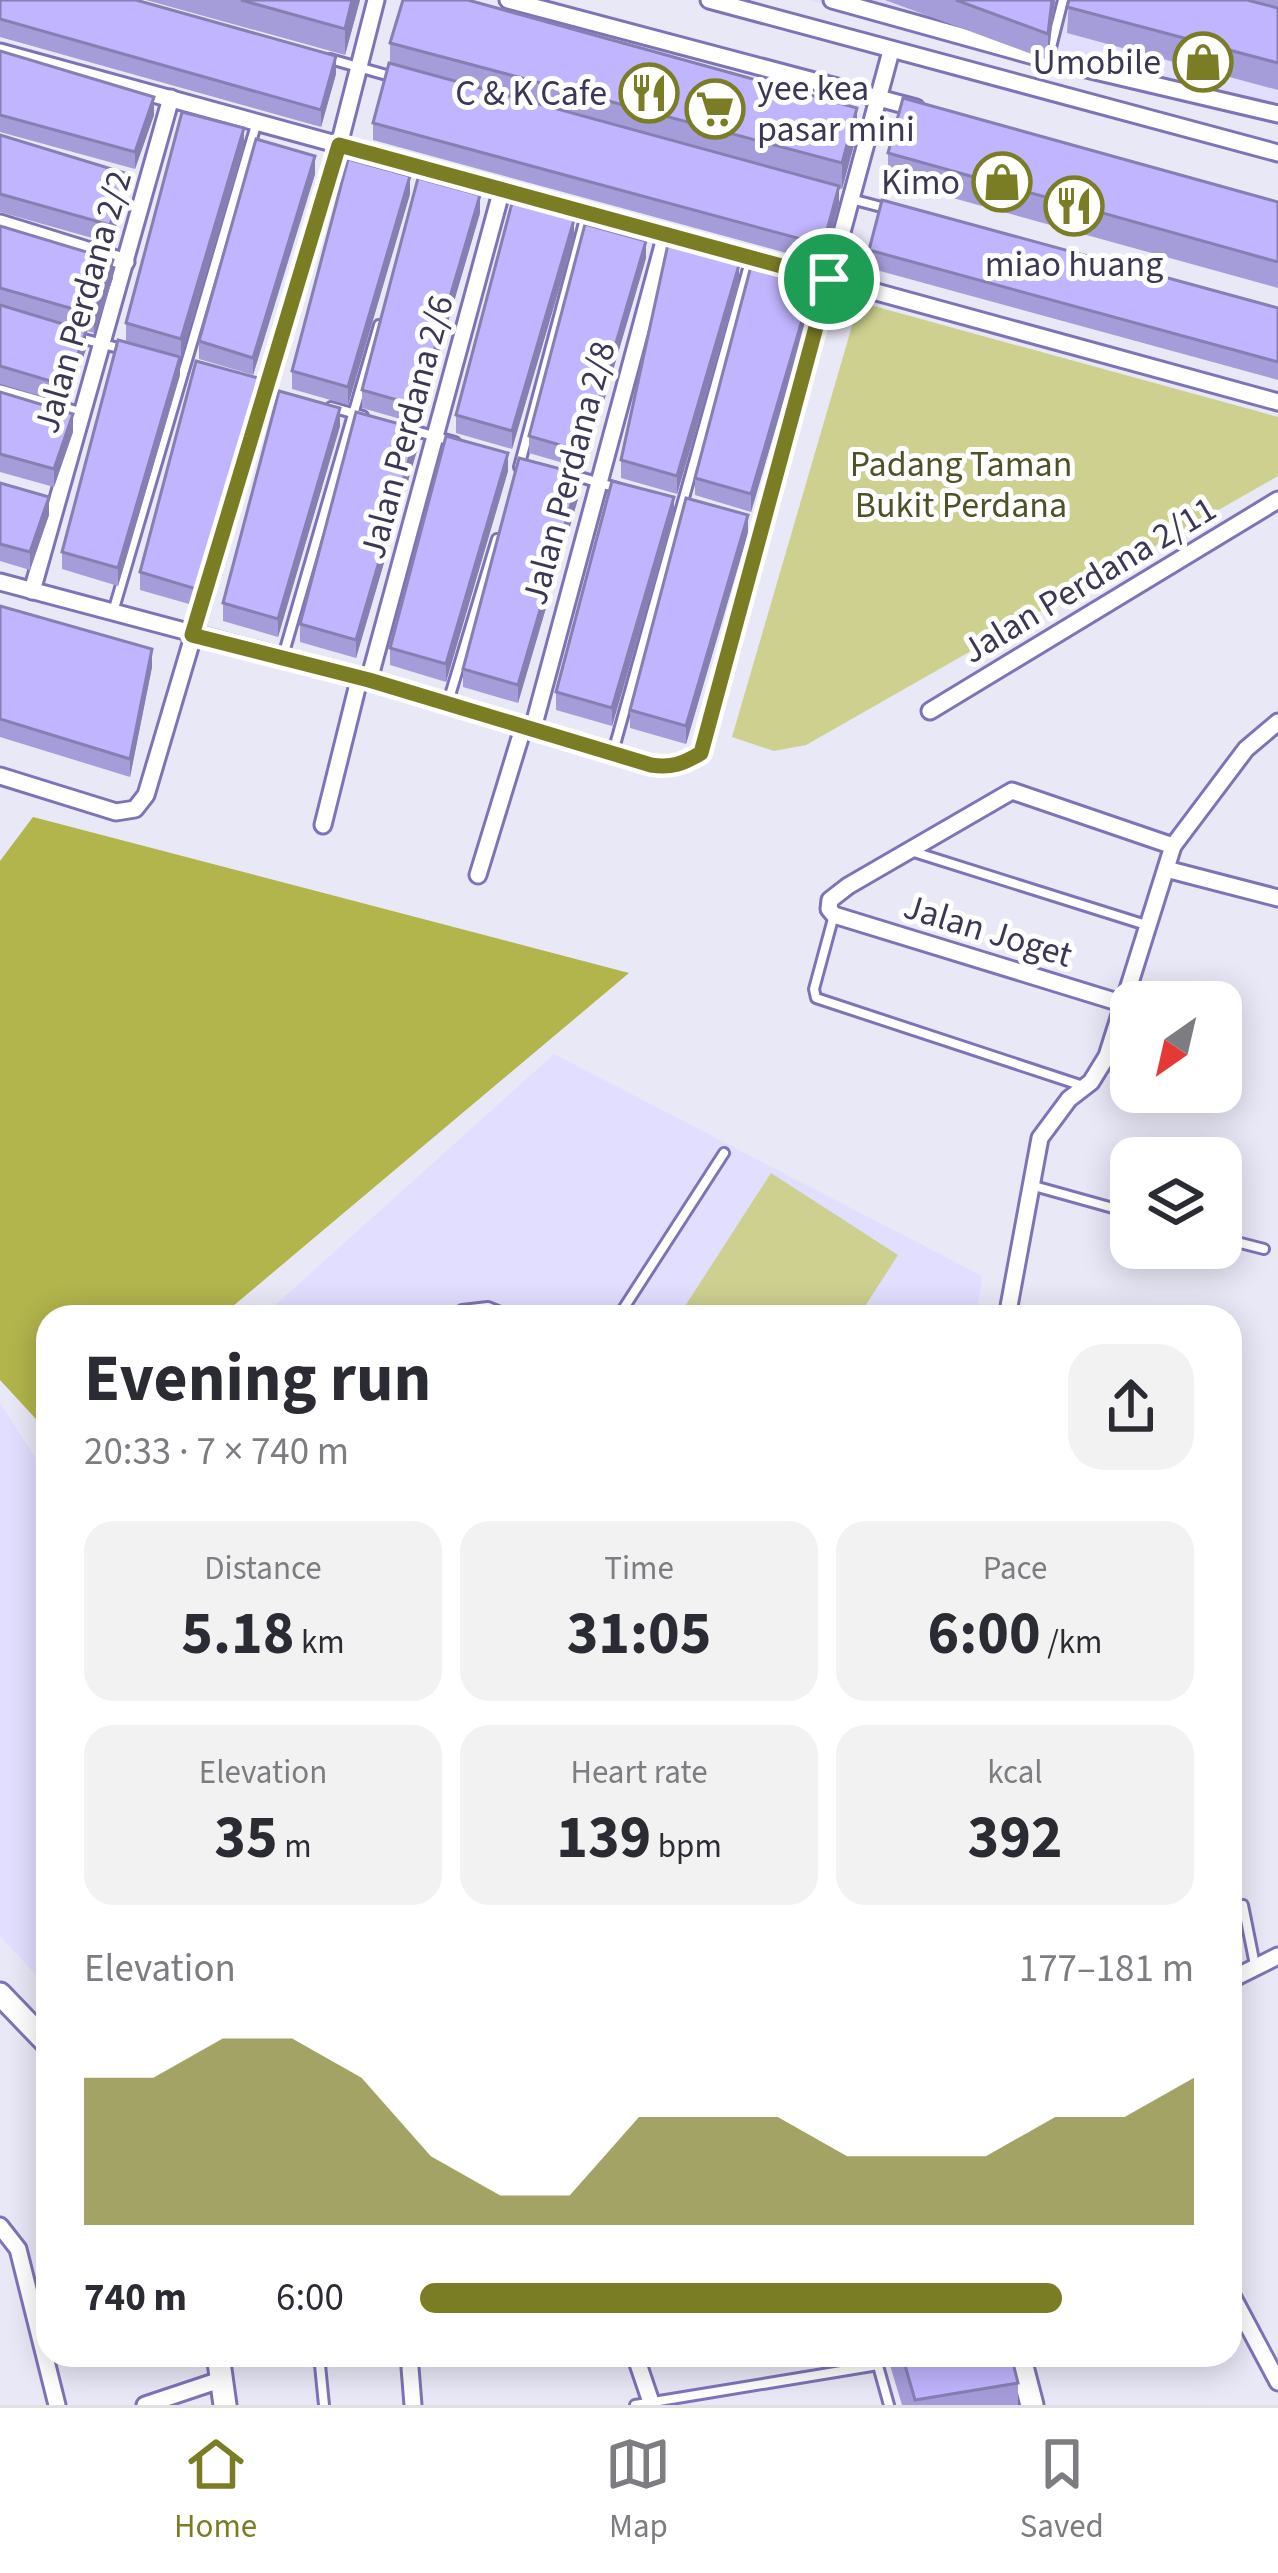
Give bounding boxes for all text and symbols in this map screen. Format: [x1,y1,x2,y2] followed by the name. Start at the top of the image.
[1172,31,1234,93] shop icon: Umobile
[1033,37,1161,88] place label: Umobile
[618,62,680,124] restaurant icon: C & K Cafe
[757,63,915,155] place label: yee kea pasar mini
[455,68,607,119] place label: C & K Cafe
[684,78,746,140] supermarket icon: yee kea pasar mini
[971,151,1033,213] shop icon: Kimo
[881,157,960,208] place label: Kimo
[21,165,145,439] street label: Jalan Perdana 2/2
[1043,175,1105,237] restaurant icon: miao huang
[778,228,880,330] pin
[985,239,1163,290] place label: miao huang
[796,246,862,312] icon: arrive
[347,290,467,564] street label: Jalan Perdana 2/6
[509,336,629,610] street label: Jalan Perdana 2/8
[850,439,1072,531] park label: Padang Taman Bukit Perdana
[952,484,1226,676] street label: Jalan Perdana 2/11
[897,881,1079,981] street label: Jalan Joget
[1110,981,1242,1113] north arrow
[1110,981,1242,1269] map controls
[1110,1137,1242,1269] button: layers
[84,1332,431,1426] text: Evening run
[1068,1344,1194,1470] button: share
[84,1424,349,1480] text: 20:33 · 7 × 740 m
[204,1545,322,1592] text: Distance
[604,1545,674,1592] text: Time
[983,1545,1047,1592] text: Pace
[181,1592,294,1677] text: 5.18
[567,1592,711,1677] text: 31:05
[928,1592,1041,1677] text: 6:00
[294,1619,345,1666] text: km
[1041,1619,1102,1666] text: /km
[199,1749,327,1796] text: Elevation
[570,1749,708,1796] text: Heart rate
[987,1749,1043,1796] text: kcal
[214,1796,278,1881] text: 35
[556,1796,651,1881] text: 139
[967,1796,1063,1881] text: 392
[278,1823,312,1870] text: m
[651,1823,722,1870] text: bpm
[84,1941,236,1997] text: Elevation
[1019,1941,1194,1997] text: 177–181 m
[84,2270,187,2326] text: 740 m
[276,2270,344,2326] text: 6:00
[174,2431,257,2550] tab: Home
[605,2431,671,2550] tab: Map
[1020,2431,1104,2550] tab: Saved

